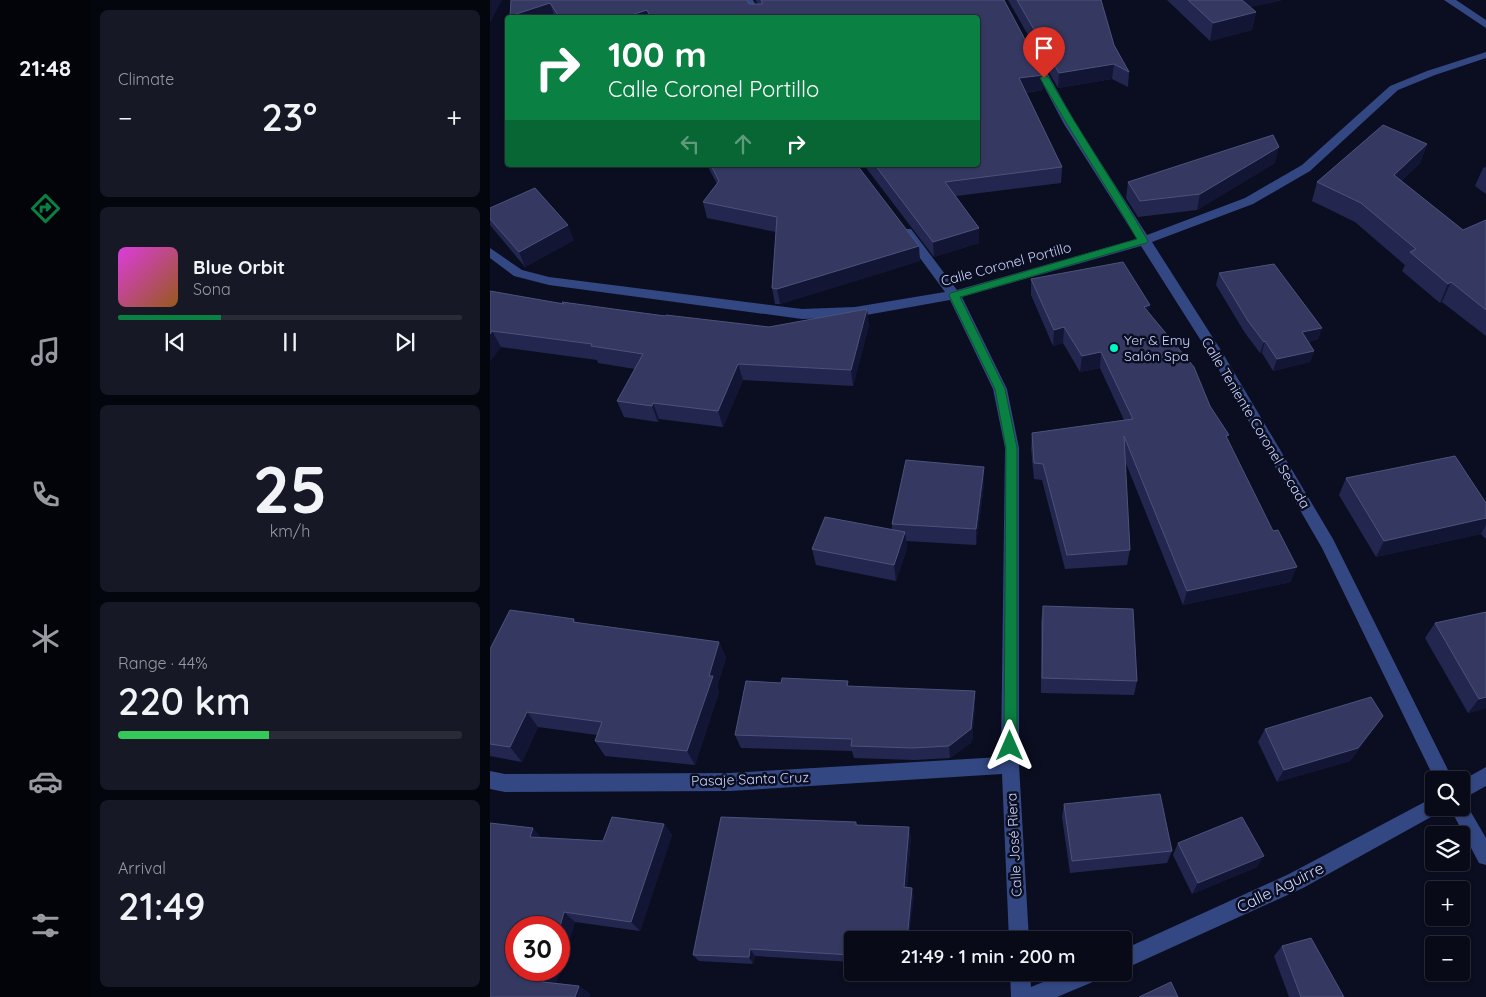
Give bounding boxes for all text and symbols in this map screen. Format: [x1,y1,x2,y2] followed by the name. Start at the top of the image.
[1023,27,1065,78] pin
[608,32,707,76] text: 100 m
[1030,34,1058,62] icon: arrive
[525,35,590,100] icon: right
[19,54,71,82] text: 21:48
[118,69,174,89] text: Climate
[608,75,819,103] text: Calle Coronel Portillo
[261,93,317,141] text: 23°
[118,100,133,135] text: −
[446,100,462,135] text: +
[676,130,704,158] icon: left
[729,130,757,158] icon: ahead
[782,130,810,158] icon: right
[28,191,63,226] icon: directions
[939,238,1073,290] street label: Calle Coronel Portillo
[193,255,285,279] text: Blue Orbit
[193,279,231,299] text: Sona
[161,328,189,356] icon: previous
[276,328,304,356] icon: pause
[391,328,419,356] icon: next
[1124,331,1190,365] place label: Yer & Emy Salón Spa
[28,334,63,369] icon: music
[1198,334,1314,512] street label: Calle Teniente Coronel Secada
[1108,342,1120,354] marker: Yer & Emy Salón Spa
[253,448,327,529] text: 25
[28,477,63,512] icon: phone
[270,521,310,541] text: km/h
[28,621,63,656] icon: climate
[118,653,208,673] text: Range · 44%
[118,677,251,725] text: 220 km
[983,719,1035,771] position arrow
[28,764,63,799] icon: car
[691,768,810,790] street label: Pasaje Santa Cruz
[1425,771,1470,981] map controls
[1425,771,1470,816] button: search
[1002,792,1026,898] street label: Calle José Riera
[1425,826,1470,871] button: layers
[1233,857,1327,917] street label: Calle Aguirre
[118,858,166,878] text: Arrival
[1425,881,1470,926] button: +
[118,882,206,930] text: 21:49
[28,908,63,943] icon: filters
[505,916,570,981] speed limit sign: 30
[1425,936,1470,981] button: −
[900,944,1076,968] text: 21:49 · 1 min · 200 m

